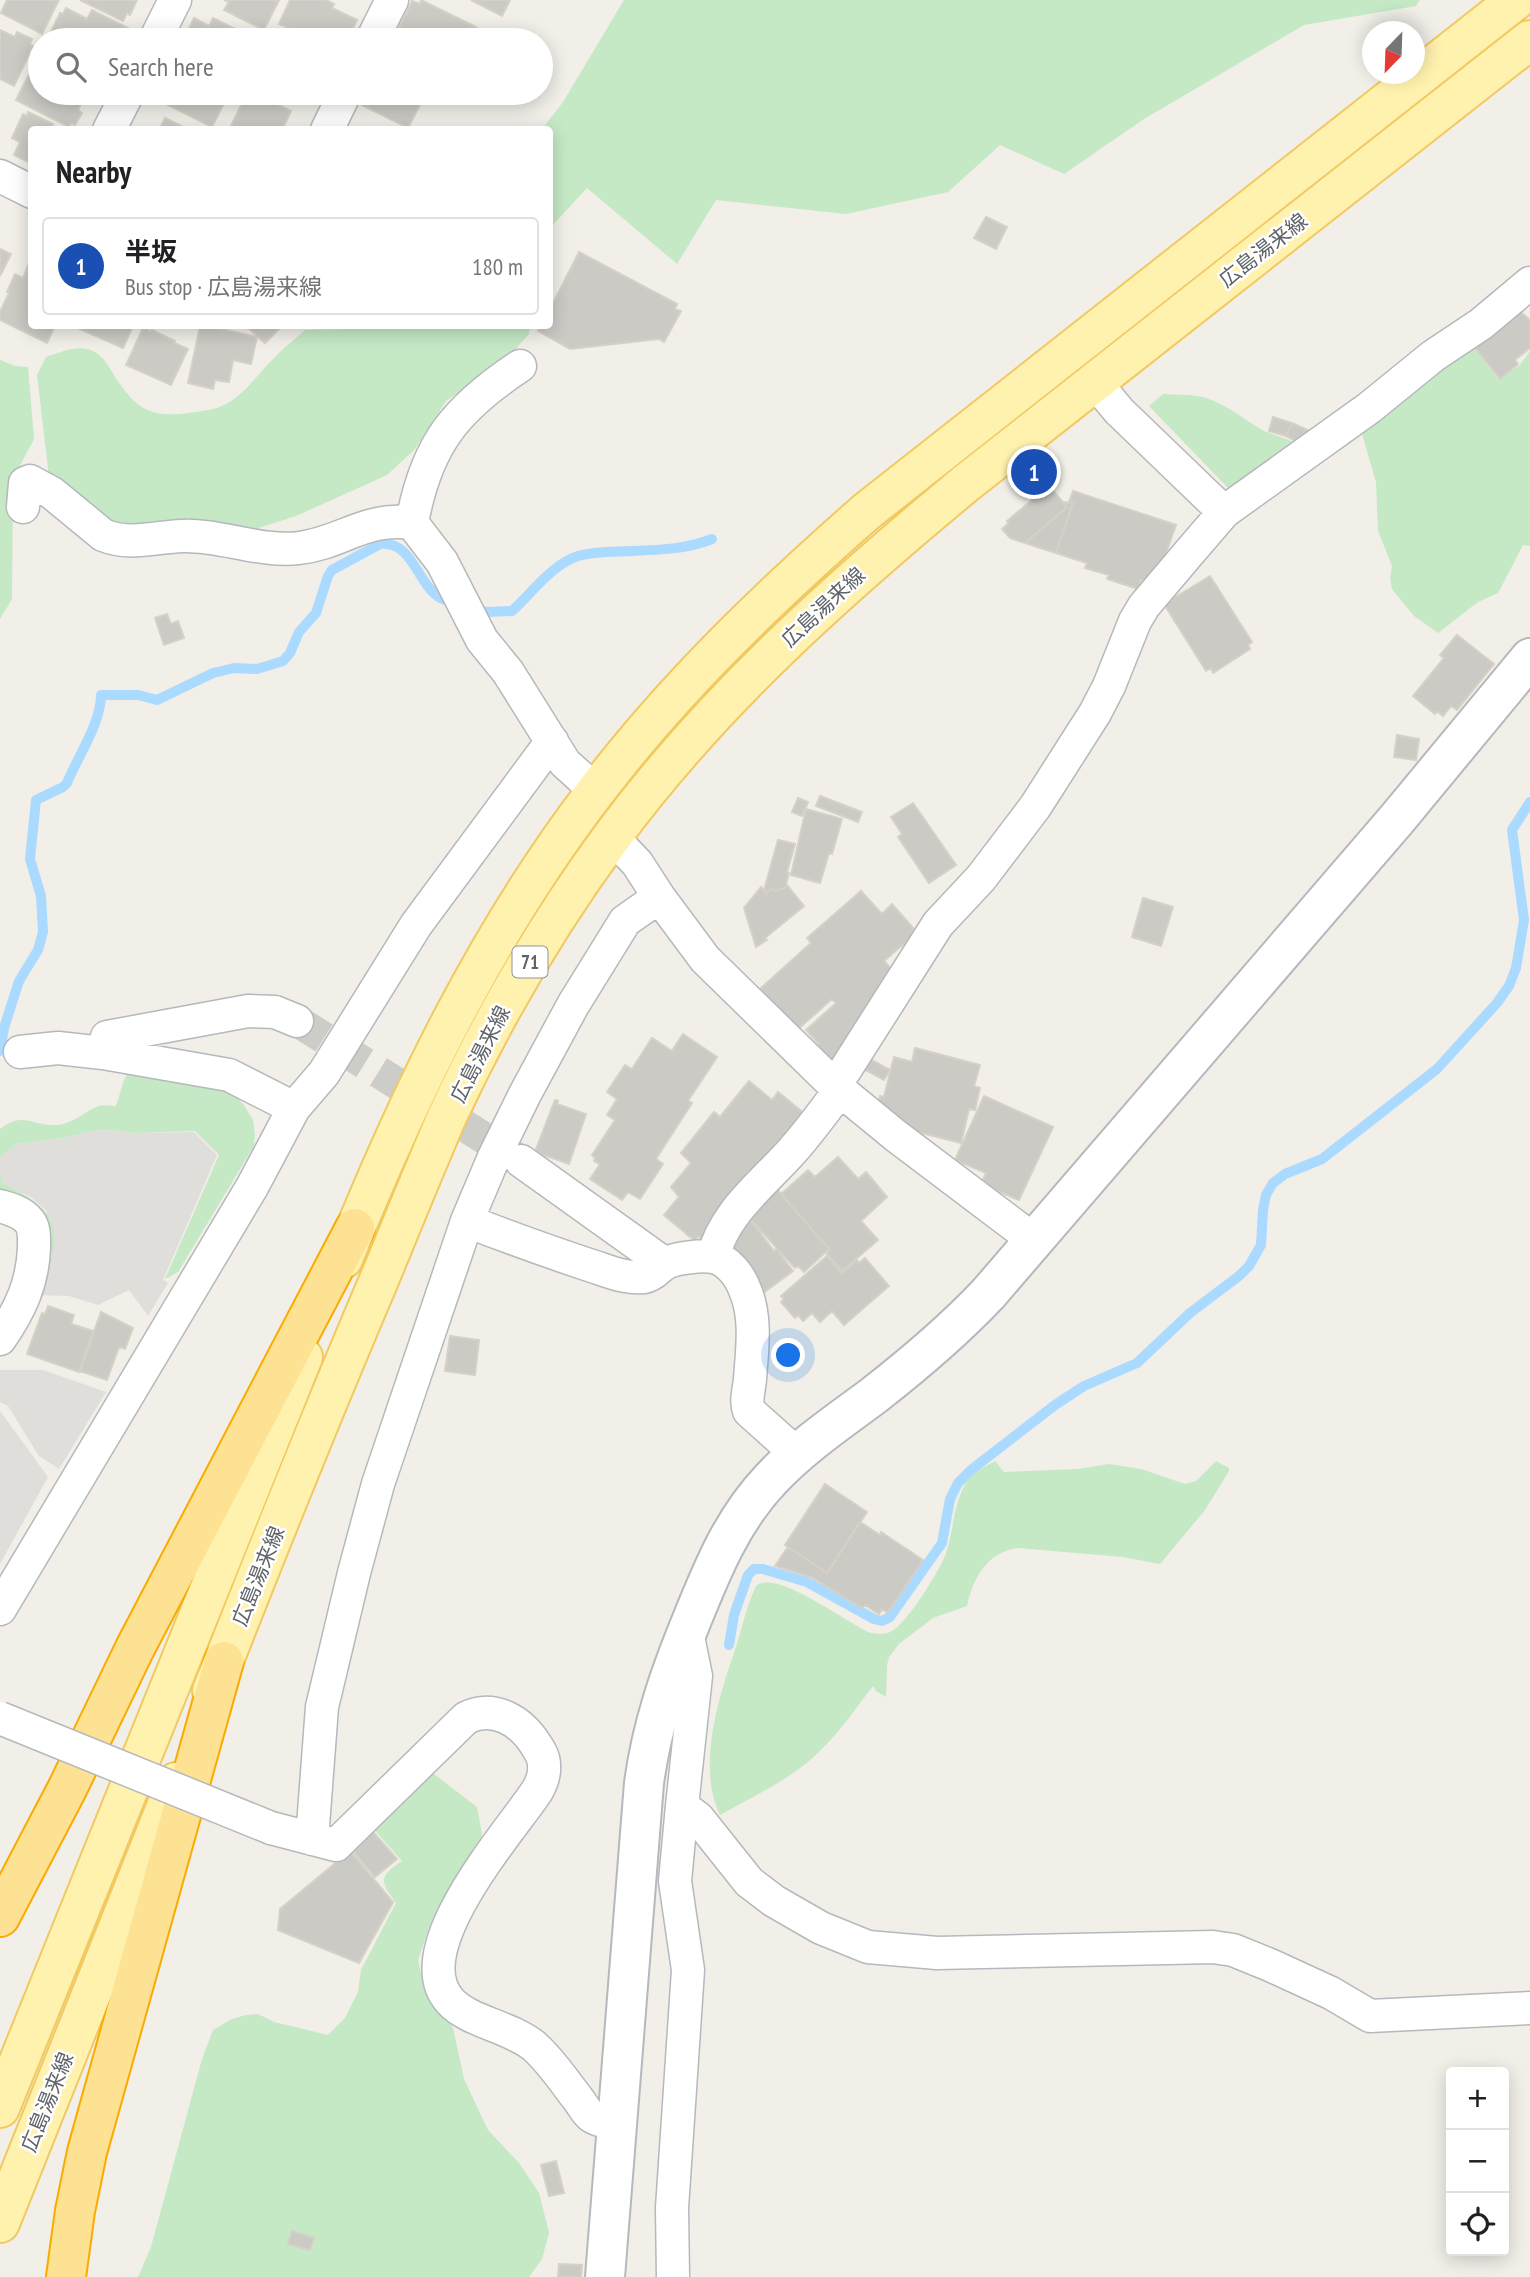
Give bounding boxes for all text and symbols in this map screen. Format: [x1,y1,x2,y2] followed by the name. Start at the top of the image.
[1362,21,1425,84] north arrow
[28,28,553,105] search box
[52,48,90,86] icon: search
[108,50,214,83] text: Search here
[56,152,131,191] text: Nearby
[1213,207,1313,293] street label: 広島湯来線
[125,235,177,268] text: 半坂
[76,252,87,281] text: 1
[472,252,523,281] text: 180 m
[125,272,322,301] text: Bus stop · 広島湯来線
[1011,446,1057,498] pin: 1
[775,561,871,653] street label: 広島湯来線
[512,946,548,978] road number: 71
[444,1001,516,1107] street label: 広島湯来線
[771,1338,805,1372] your location
[226,1522,290,1630] street label: 広島湯来線
[15,2048,79,2156] street label: 広島湯来線
[1446,2067,1509,2256] map controls
[1446,2067,1509,2130] button: +
[1446,2130,1509,2193] button: −
[1446,2193,1509,2256] button: locate

